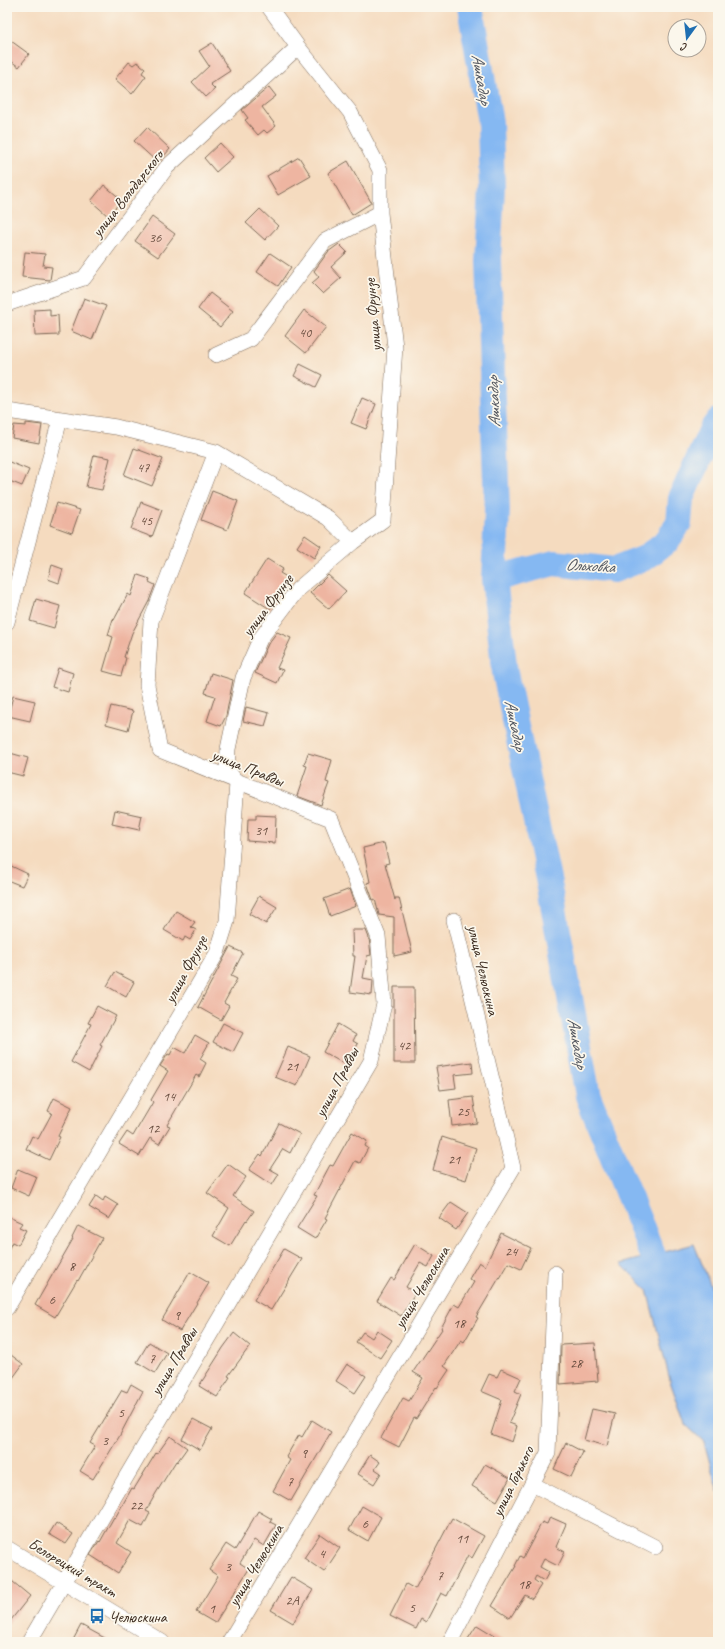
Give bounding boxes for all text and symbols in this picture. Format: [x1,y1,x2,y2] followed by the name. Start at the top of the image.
[667,18,707,58] north arrow
[678,40,689,55] text: С
[467,52,497,109] water label: Ашкадар
[87,144,169,242] street label: улица Володарского
[149,229,162,246] house number: 36
[360,276,386,353] street label: улица Фрунзе
[299,324,313,341] house number: 40
[482,374,505,428] water label: Ашкадар
[137,459,150,476] house number: 47
[140,512,153,529] house number: 45
[565,554,617,577] water label: Ольховка
[237,569,299,642] street label: улица Фрунзе
[500,698,532,755] water label: Ашкадар
[208,744,288,792] street label: улица Правды
[255,822,268,839] house number: 31
[463,922,503,1018] street label: улица Челюскина
[159,931,213,1007] street label: улица Фрунзе
[563,1016,593,1073] water label: Ашкадар
[398,1037,412,1054] house number: 42
[310,1043,364,1121] street label: улица Правды
[286,1058,299,1075] house number: 21
[163,1088,177,1105] house number: 14
[457,1103,470,1120] house number: 25
[147,1120,161,1137] house number: 12
[448,1151,461,1168] house number: 21
[389,1242,455,1333] street label: улица Челюскина
[505,1243,519,1260] house number: 24
[69,1258,77,1275] house number: 8
[49,1291,56,1308] house number: 6
[174,1307,182,1324] house number: 9
[453,1315,467,1332] house number: 18
[145,1323,203,1400] street label: улица Правды
[149,1350,156,1367] house number: 7
[570,1355,584,1372] house number: 28
[118,1404,125,1421] house number: 5
[102,1432,110,1449] house number: 3
[487,1442,539,1521] street label: улица Горького
[301,1445,309,1462] house number: 9
[287,1473,294,1490] house number: 7
[130,1497,144,1514] house number: 22
[362,1515,369,1532] house number: 6
[223,1520,289,1611] street label: улица Челюскина
[456,1530,469,1547] house number: 11
[25,1534,122,1603] street label: Белорецкий тракт
[319,1545,327,1562] house number: 4
[225,1558,233,1575] house number: 3
[437,1567,444,1584] house number: 7
[518,1576,532,1593] house number: 18
[285,1592,300,1609] house number: 2А
[409,1599,416,1616] house number: 5
[209,1600,216,1617] house number: 1
[88,1607,106,1625] bus stop icon: Челюскина
[109,1607,168,1627] place label: Челюскина

